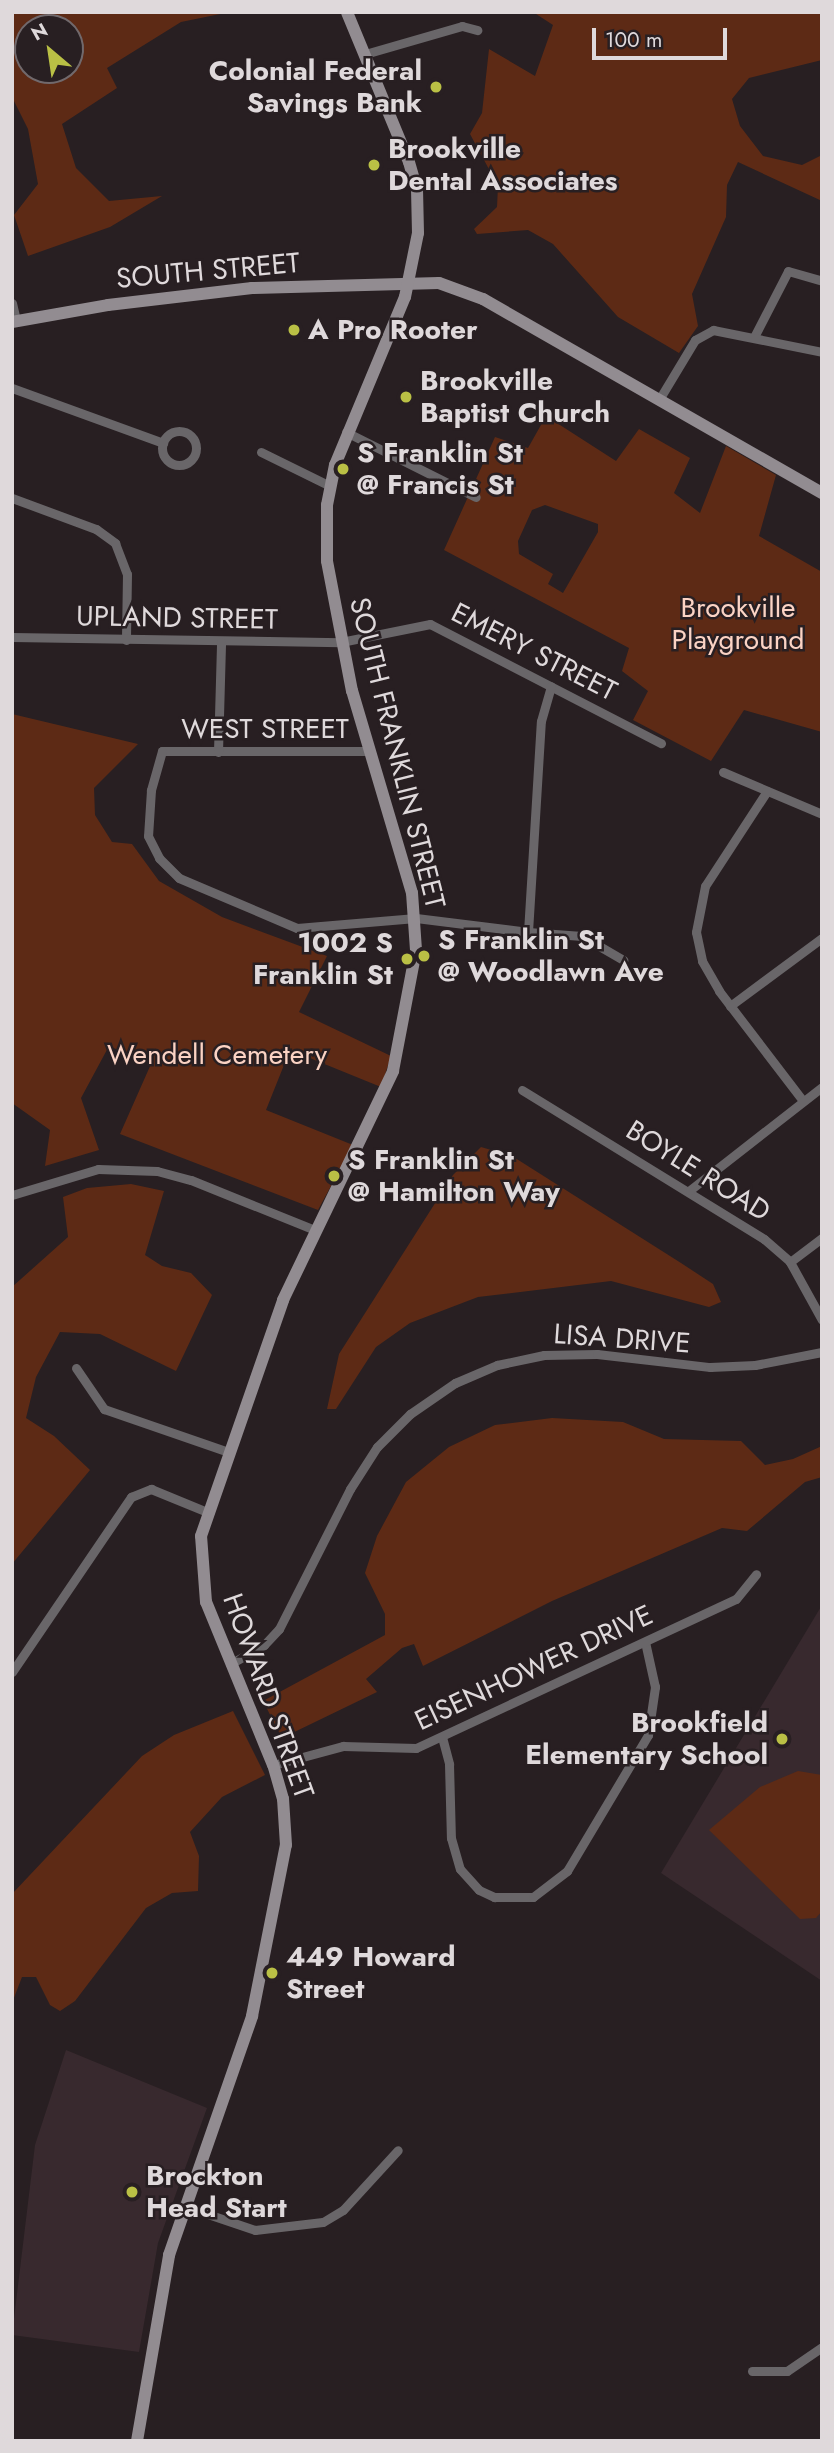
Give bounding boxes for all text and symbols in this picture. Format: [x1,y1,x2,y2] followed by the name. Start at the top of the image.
[14,14,84,84] north arrow
[596,14,731,58] scale bar
[26,16,53,47] text: N
[605,25,662,55] text: 100 m
[209,54,422,120] place label: Colonial Federal Savings Bank
[428,79,444,95] marker: Colonial Federal Savings Bank
[388,132,618,198] place label: Brookville Dental Associates
[366,157,382,173] marker: Brookville Dental Associates
[115,246,301,296] street label: SOUTH STREET
[308,313,477,347] place label: A Pro Rooter
[286,322,302,338] marker: A Pro Rooter
[420,364,610,430] place label: Brookville Baptist Church
[398,389,414,405] marker: Brookville Baptist Church
[357,436,523,502] place label: S Franklin St @ Francis St
[335,461,351,477] marker: S Franklin St @ Francis St
[672,591,804,657] park label: Brookville Playground
[342,594,452,912] street label: SOUTH FRANKLIN STREET
[446,596,622,708] street label: EMERY STREET
[76,599,278,637] street label: UPLAND STREET
[181,712,349,746] street label: WEST STREET
[438,923,664,989] place label: S Franklin St @ Woodlawn Ave
[253,926,393,992] place label: 1002 S Franklin St
[416,948,432,964] marker: S Franklin St @ Woodlawn Ave
[399,951,415,967] marker: 1002 S Franklin St
[107,1038,327,1072] park label: Wendell Cemetery
[620,1113,776,1229] street label: BOYLE ROAD
[348,1143,560,1209] place label: S Franklin St @ Hamilton Way
[326,1168,342,1184] marker: S Franklin St @ Hamilton Way
[552,1317,692,1361] street label: LISA DRIVE
[215,1589,321,1803] street label: HOWARD STREET
[410,1598,658,1738] street label: EISENHOWER DRIVE
[525,1706,768,1772] place label: Brookfield Elementary School
[774,1731,790,1747] marker: Brookfield Elementary School
[286,1940,456,2006] place label: 449 Howard Street
[264,1965,280,1981] marker: 449 Howard Street
[146,2159,287,2225] place label: Brockton Head Start
[124,2184,140,2200] marker: Brockton Head Start

